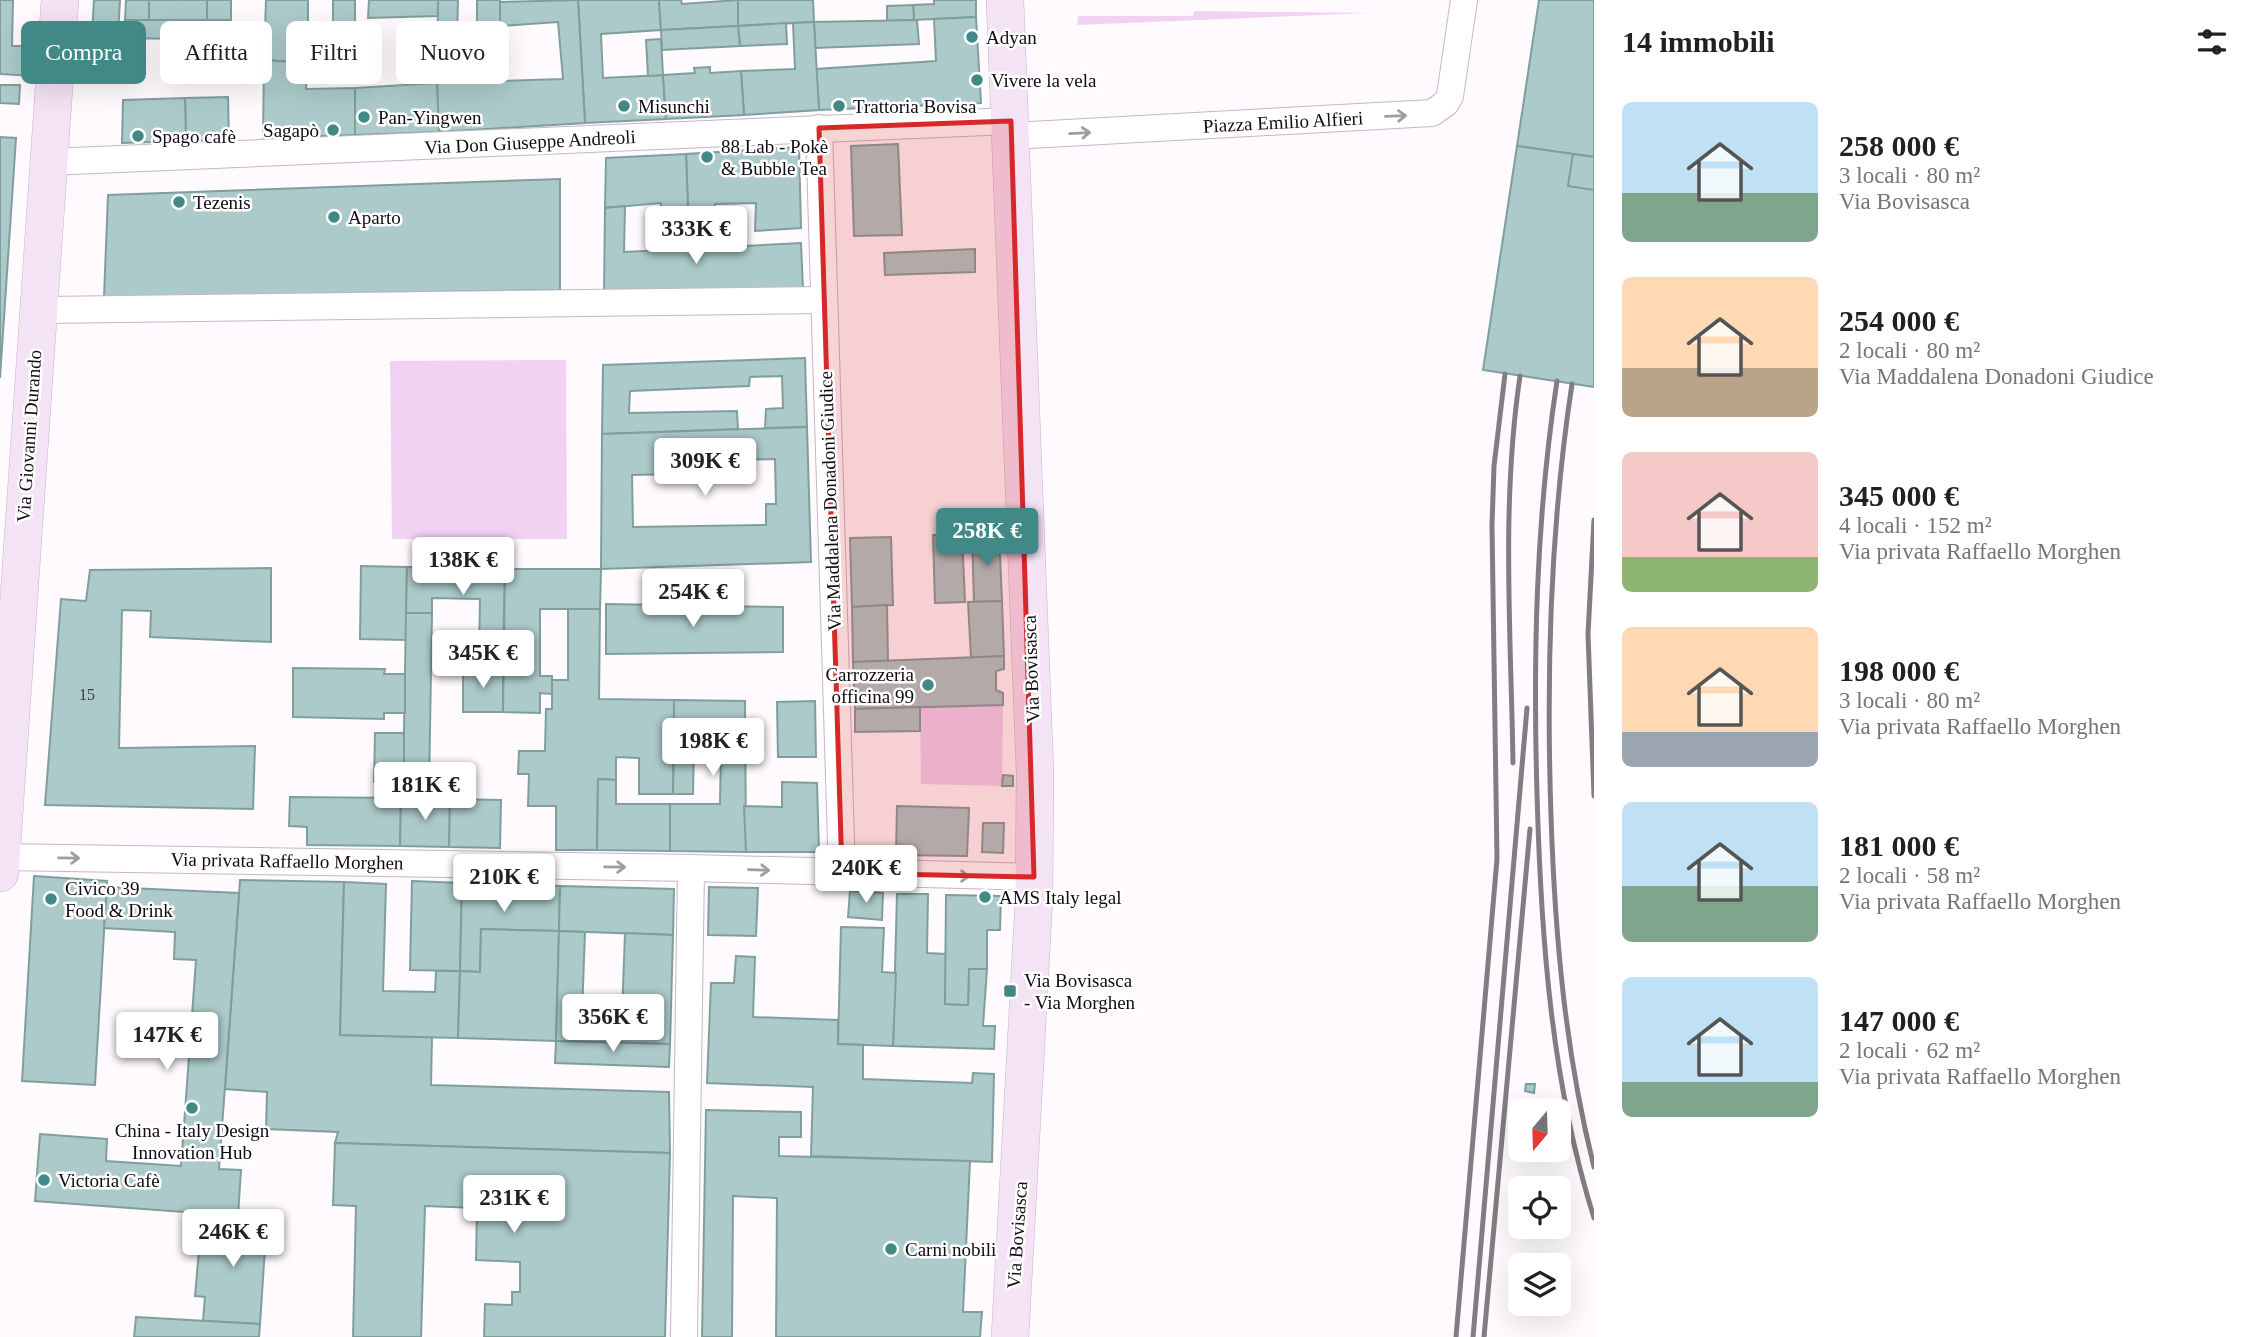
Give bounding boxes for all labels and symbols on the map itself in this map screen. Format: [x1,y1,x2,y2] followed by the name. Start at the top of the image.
[986,27,1037,48] place label: Adyan
[964,29,980,45] marker: Adyan
[991,70,1097,91] place label: Vivere la vela
[969,72,985,88] marker: Vivere la vela
[638,96,710,117] place label: Misunchi
[853,96,977,117] place label: Trattoria Bovisa
[616,98,632,114] marker: Misunchi
[831,98,847,114] marker: Trattoria Bovisa
[378,107,482,128] place label: Pan-Yingwen
[1202,107,1364,137] street label: Piazza Emilio Alfieri
[356,109,372,125] marker: Pan-Yingwen
[1384,109,1407,122] one-way arrow
[263,120,319,141] place label: Sagapò
[325,122,341,138] marker: Sagapò
[152,126,236,147] place label: Spago cafè
[424,126,636,158] street label: Via Don Giuseppe Andreoli
[1068,126,1091,139] one-way arrow
[130,128,146,144] marker: Spago cafè
[721,136,828,179] place label: 88 Lab - Pokè & Bubble Tea
[699,149,715,165] marker: 88 Lab - Pokè & Bubble Tea
[193,192,251,213] place label: Tezenis
[171,194,187,210] marker: Tezenis
[639,206,753,266] pin: 333K €
[348,207,401,228] place label: Aparto
[326,209,342,225] marker: Aparto
[12,349,46,523] street label: Via Giovanni Durando
[815,371,845,631] street label: Via Maddalena Donadoni Giudice
[648,438,762,498] pin: 309K €
[930,508,1044,568] pin: 258K €
[406,538,520,597] pin: 138K €
[636,570,750,629] pin: 254K €
[1019,614,1043,723] street label: Via Bovisasca
[426,630,540,690] pin: 345K €
[825,664,915,707] place label: Carrozzeria officina 99
[920,677,936,693] marker: Carrozzeria officina 99
[79,686,95,703] house number: 15
[656,718,770,778] pin: 198K €
[368,762,482,822] pin: 181K €
[809,846,923,905] pin: 240K €
[170,848,404,874] street label: Via privata Raffaello Morghen
[58,851,81,865] one-way arrow
[447,855,561,914] pin: 210K €
[604,860,627,873] one-way arrow
[747,863,770,877] one-way arrow
[947,869,970,882] one-way arrow
[65,878,173,921] place label: Civico 39 Food & Drink
[999,887,1121,908] place label: AMS Italy legal
[977,889,993,905] marker: AMS Italy legal
[43,891,59,907] marker: Civico 39 Food & Drink
[1024,970,1136,1013] place label: Via Bovisasca - Via Morghen
[1002,983,1018,999] marker: Via Bovisasca - Via Morghen
[556,995,670,1054] pin: 356K €
[110,1012,224,1072] pin: 147K €
[1508,1099,1572,1162] north arrow
[184,1100,200,1116] marker: China - Italy Design Innovation Hub
[115,1120,270,1163] place label: China - Italy Design Innovation Hub
[58,1170,160,1191] place label: Victoria Cafè
[36,1172,52,1188] marker: Victoria Cafè
[457,1176,571,1235] pin: 231K €
[1003,1180,1031,1290] street label: Via Bovisasca
[176,1210,290,1269] pin: 246K €
[905,1239,996,1260] place label: Carni nobili
[883,1241,899,1257] marker: Carni nobili

